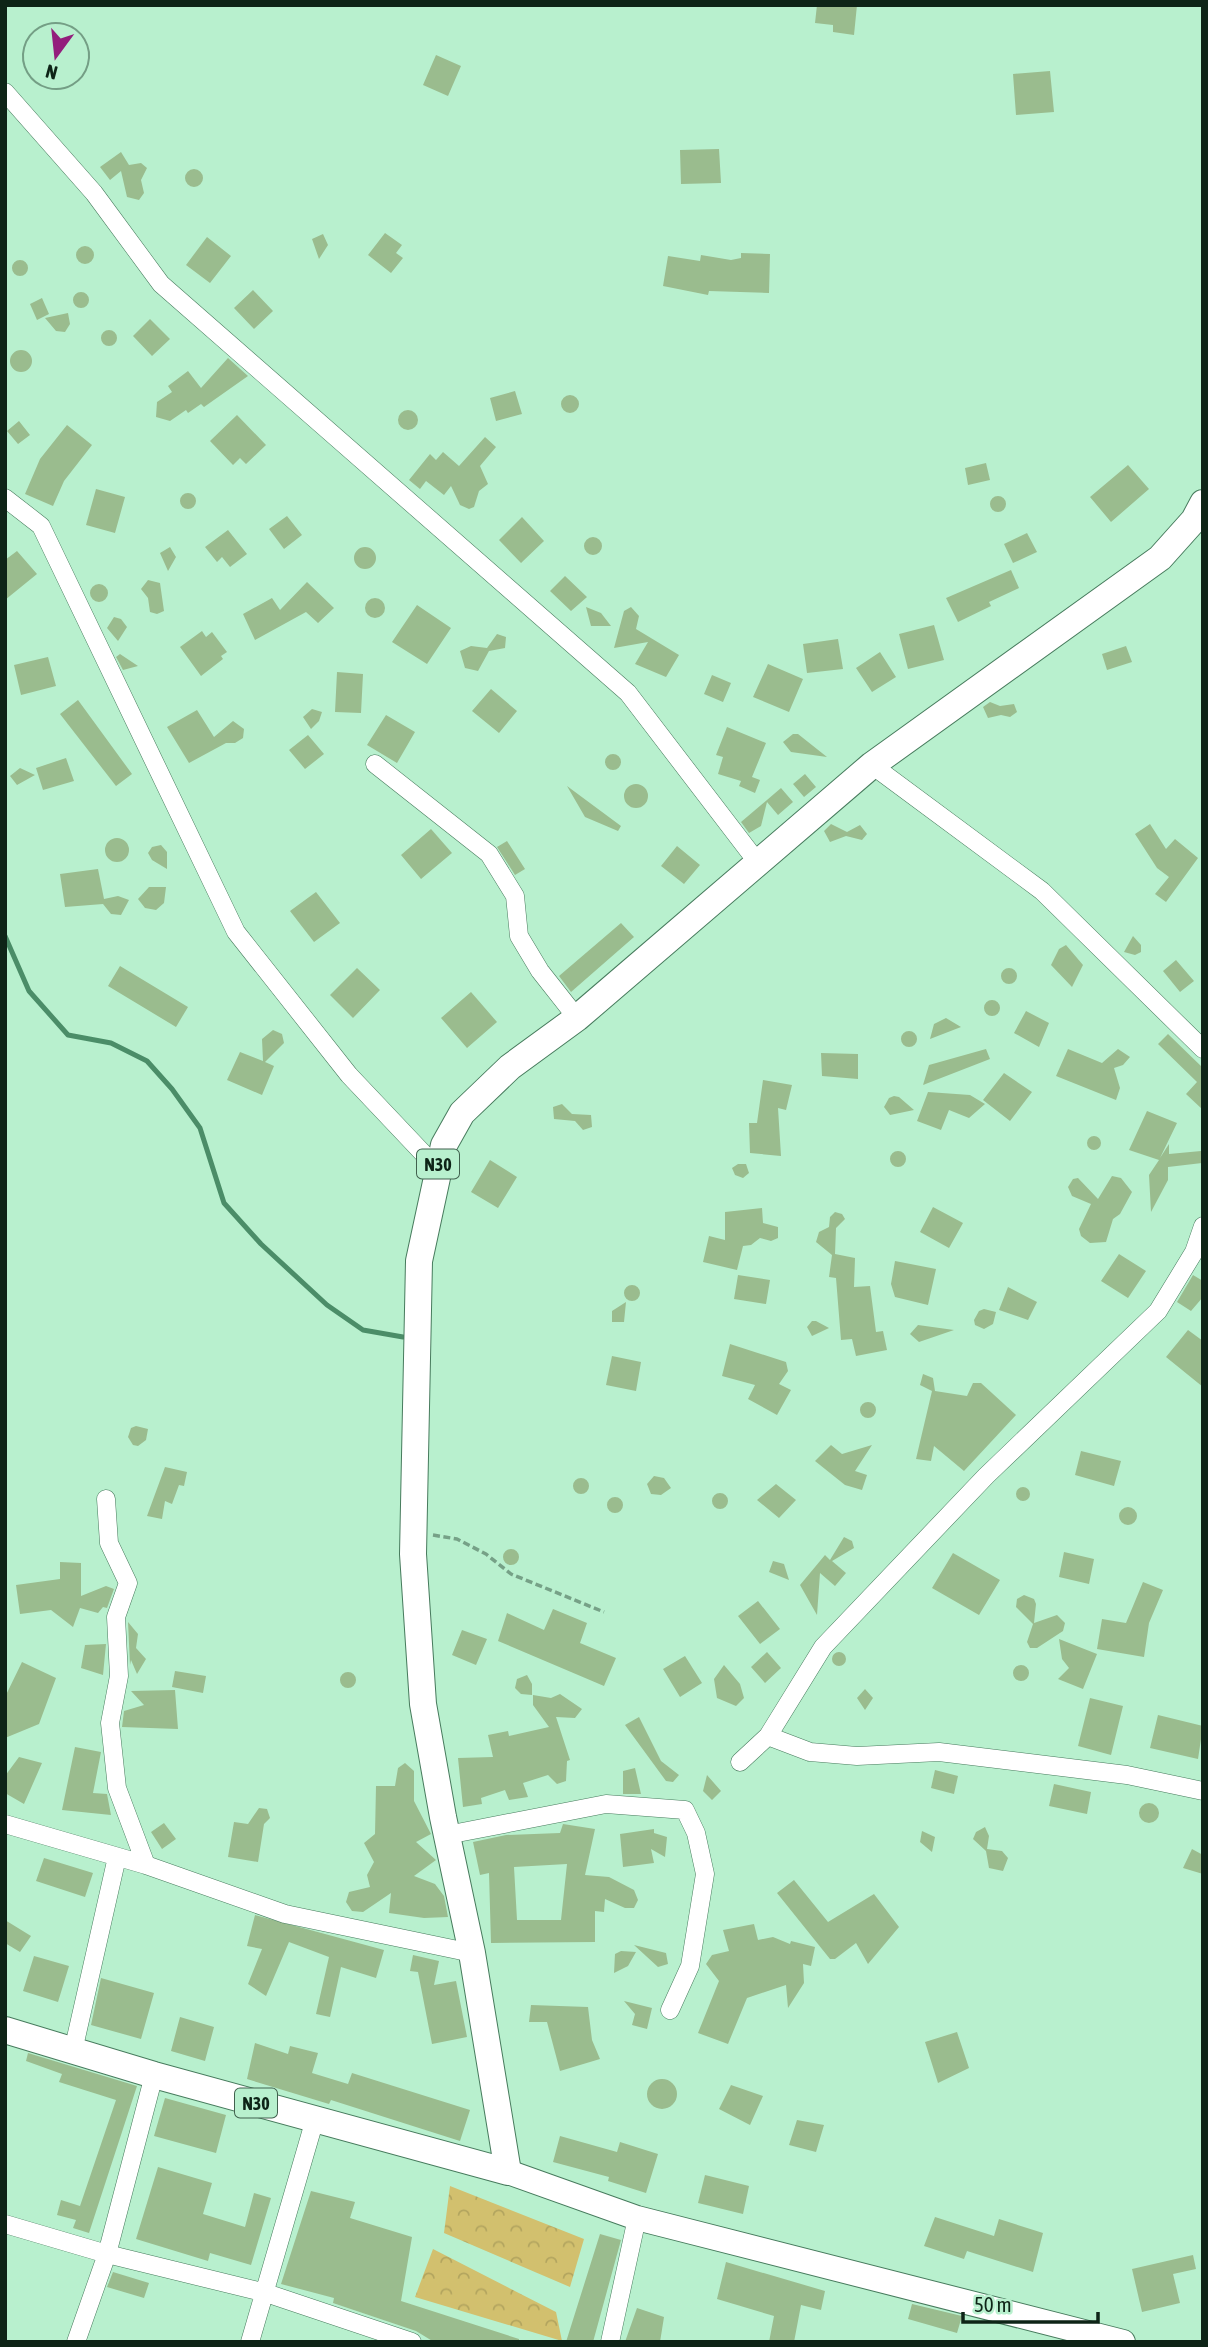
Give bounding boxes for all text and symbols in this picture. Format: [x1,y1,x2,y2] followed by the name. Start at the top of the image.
[21,21,91,91] north arrow
[43,60,60,84] text: N
[417,1149,459,1178] road number: N30
[235,2088,277,2118] road number: N30
[963,2280,1098,2324] scale bar
[974,2292,1012,2316] text: 50 m

